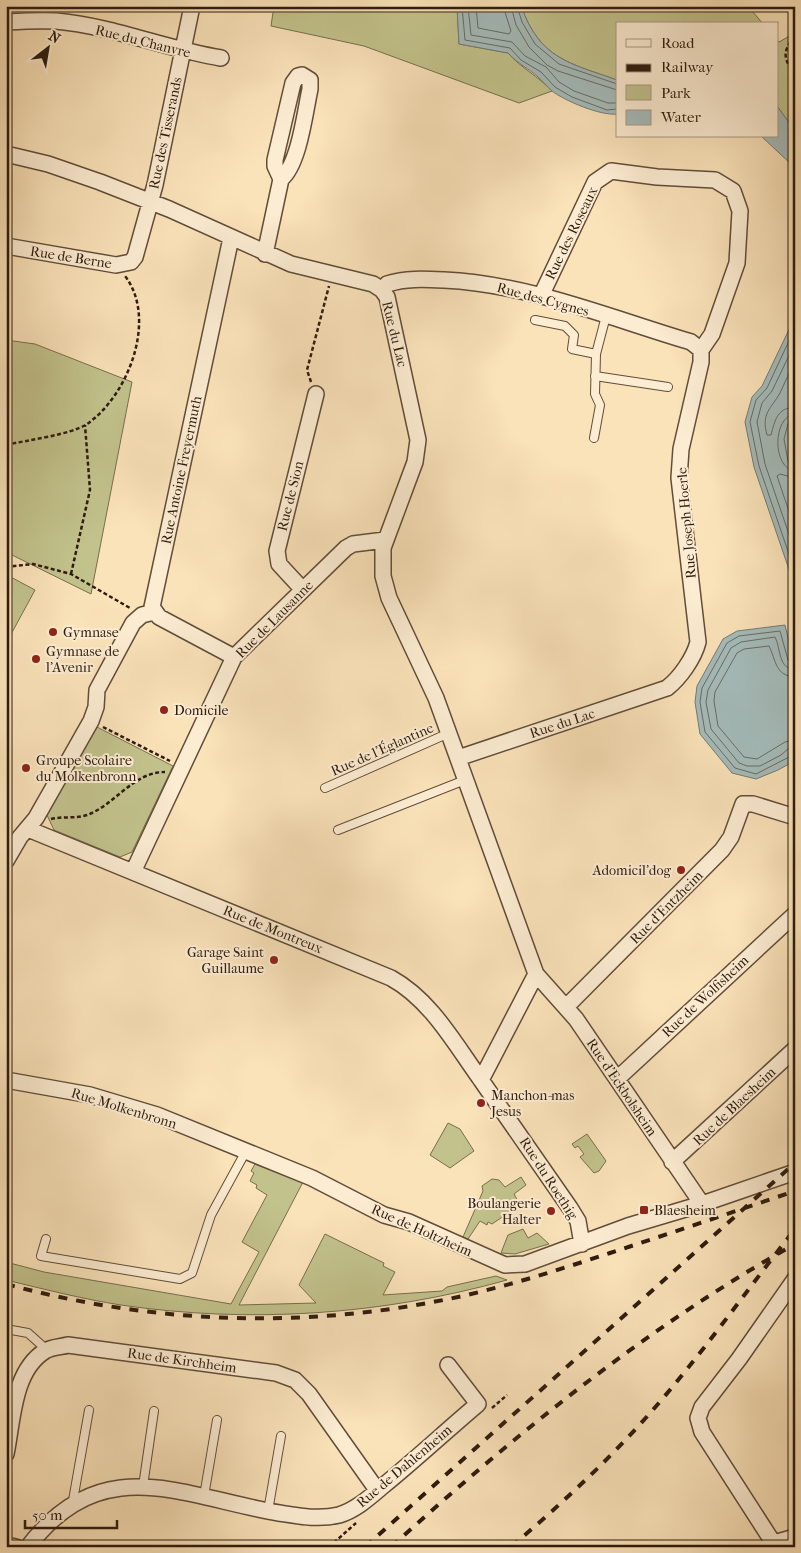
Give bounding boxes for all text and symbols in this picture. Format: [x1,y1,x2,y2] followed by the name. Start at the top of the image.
[93,21,192,62] street label: Rue du Chanvre
[22,22,72,72] north arrow
[616,22,778,138] legend
[46,27,64,48] text: N
[661,34,695,52] text: Road
[661,58,714,76] text: Railway
[145,75,186,191] street label: Rue des Tisserands
[661,84,691,102] text: Park
[660,108,701,126] text: Water
[542,183,602,282] street label: Rue des Roseaux
[29,243,113,272] street label: Rue de Berne
[495,279,591,320] street label: Rue des Cygnes
[378,299,411,369] street label: Rue du Lac
[157,394,206,546] street label: Rue Antoine Freyermuth
[274,459,307,533] street label: Rue de Sion
[673,467,700,579] street label: Rue Joseph Hoerle
[232,577,317,662] street label: Rue de Lausanne
[63,624,119,641] place label: Gymnase
[47,626,59,638] marker: Gymnase
[45,643,119,676] place label: Gymnase de l'Avenir
[30,653,42,665] marker: Gymnase de l'Avenir
[174,702,228,719] place label: Domicile
[158,704,170,716] marker: Domicile
[527,705,597,742] street label: Rue du Lac
[328,718,436,780] street label: Rue de l'Églantine
[36,752,136,785] place label: Groupe Scolaire du Molkenbronn
[20,762,32,774] marker: Groupe Scolaire du Molkenbronn
[591,862,672,879] place label: Adomicil'dog
[675,864,687,876] marker: Adomicil'dog
[626,867,707,948] street label: Rue d'Entzheim
[221,902,326,957] street label: Rue de Montreux
[187,944,264,977] place label: Garage Saint Guillaume
[658,952,752,1041] street label: Rue de Wolfisheim
[268,954,280,966] marker: Garage Saint Guillaume
[583,1035,661,1140] street label: Rue d'Eckbolsheim
[689,1063,780,1149] street label: Rue de Blaesheim
[69,1084,179,1133] street label: Rue Molkenbronn
[490,1087,574,1120] place label: Manchon-mas Jesus
[475,1097,487,1109] marker: Manchon-mas Jesus
[516,1134,582,1223] street label: Rue du Roethig
[467,1195,541,1228] place label: Boulangerie Halter
[369,1201,475,1260] street label: Rue de Holtzheim
[654,1202,716,1219] place label: Blaesheim
[638,1204,650,1216] marker: Blaesheim
[545,1205,557,1217] marker: Boulangerie Halter
[126,1344,238,1377] street label: Rue de Kirchheim
[353,1421,456,1511] street label: Rue de Dahlenheim
[25,1498,118,1530] scale bar
[32,1506,63,1524] text: 50 m

